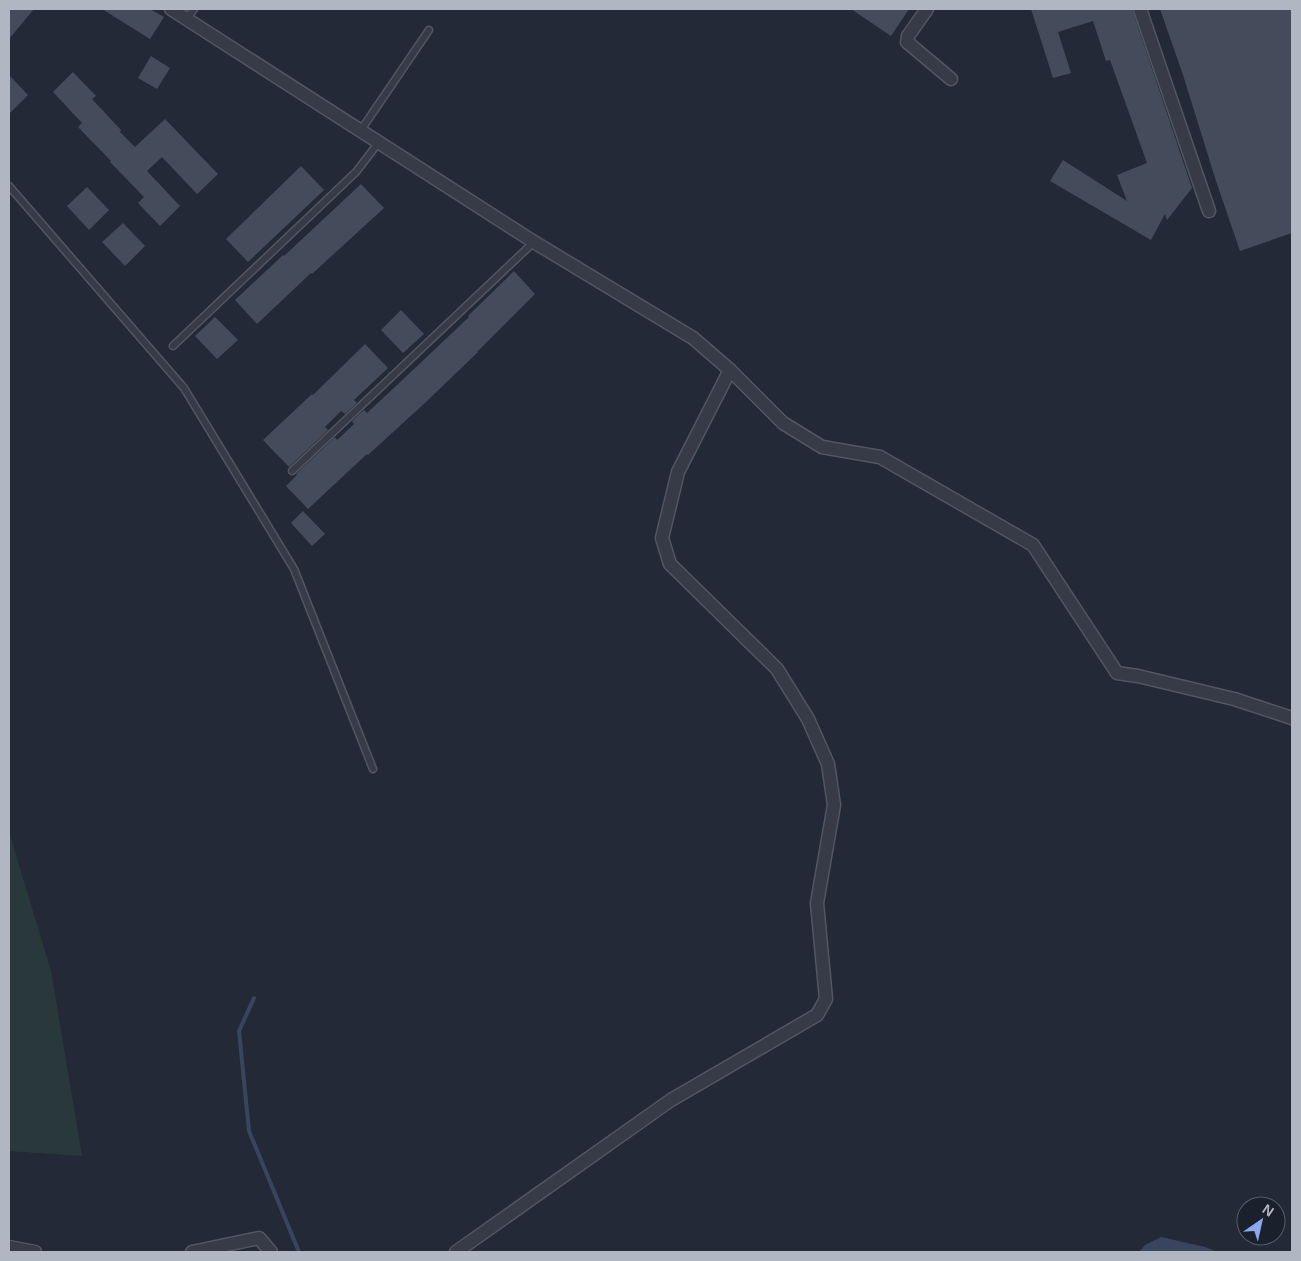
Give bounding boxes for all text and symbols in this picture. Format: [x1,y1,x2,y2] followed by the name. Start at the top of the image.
[1236,1196,1286,1246] north arrow
[1260,1201,1277,1220] text: N

